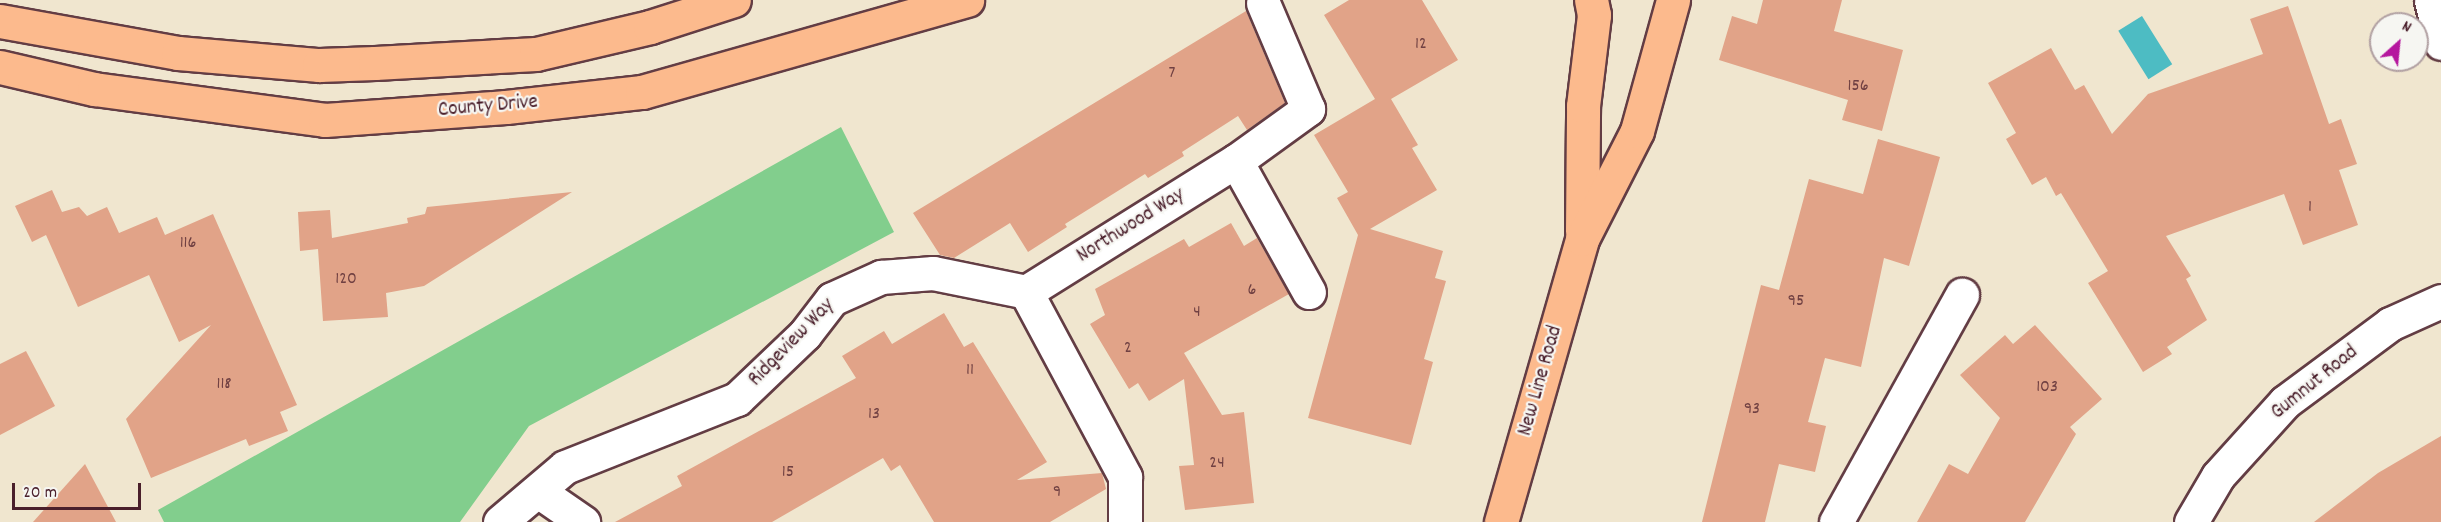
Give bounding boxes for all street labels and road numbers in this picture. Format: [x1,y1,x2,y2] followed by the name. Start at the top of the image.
[437,90,539,124] street label: County Drive
[1073,183,1189,269] street label: Northwood Way
[744,294,840,392] street label: Ridgeview Way
[1513,323,1569,439] street label: New Line Road
[2266,340,2364,426] street label: Gumnut Road

